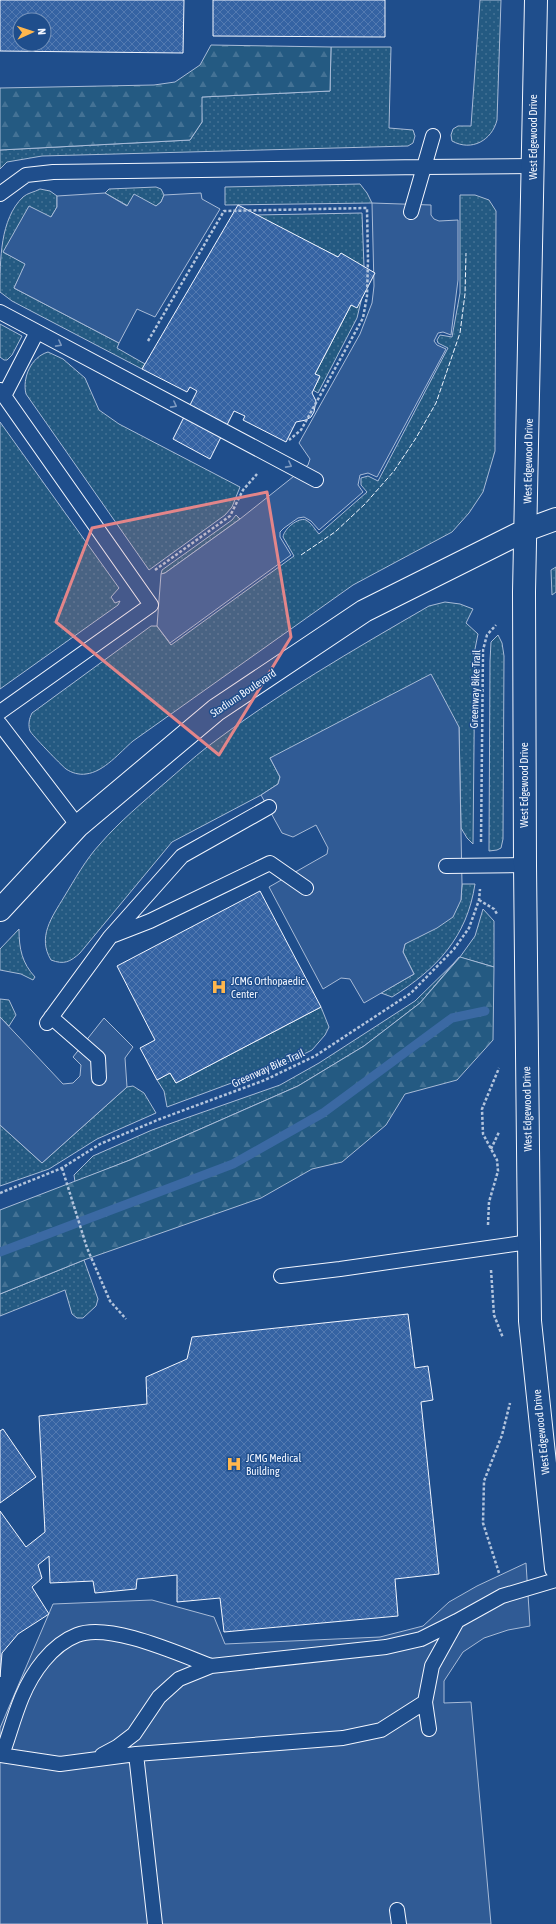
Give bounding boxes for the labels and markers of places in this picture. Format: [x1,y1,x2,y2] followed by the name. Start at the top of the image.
[231,975,305,1000] place label: JCMG Orthopaedic Center
[210,978,228,996] hospital icon: JCMG Orthopaedic Center
[246,1452,301,1477] place label: JCMG Medical Building
[225,1455,243,1473] hospital icon: JCMG Medical Building

